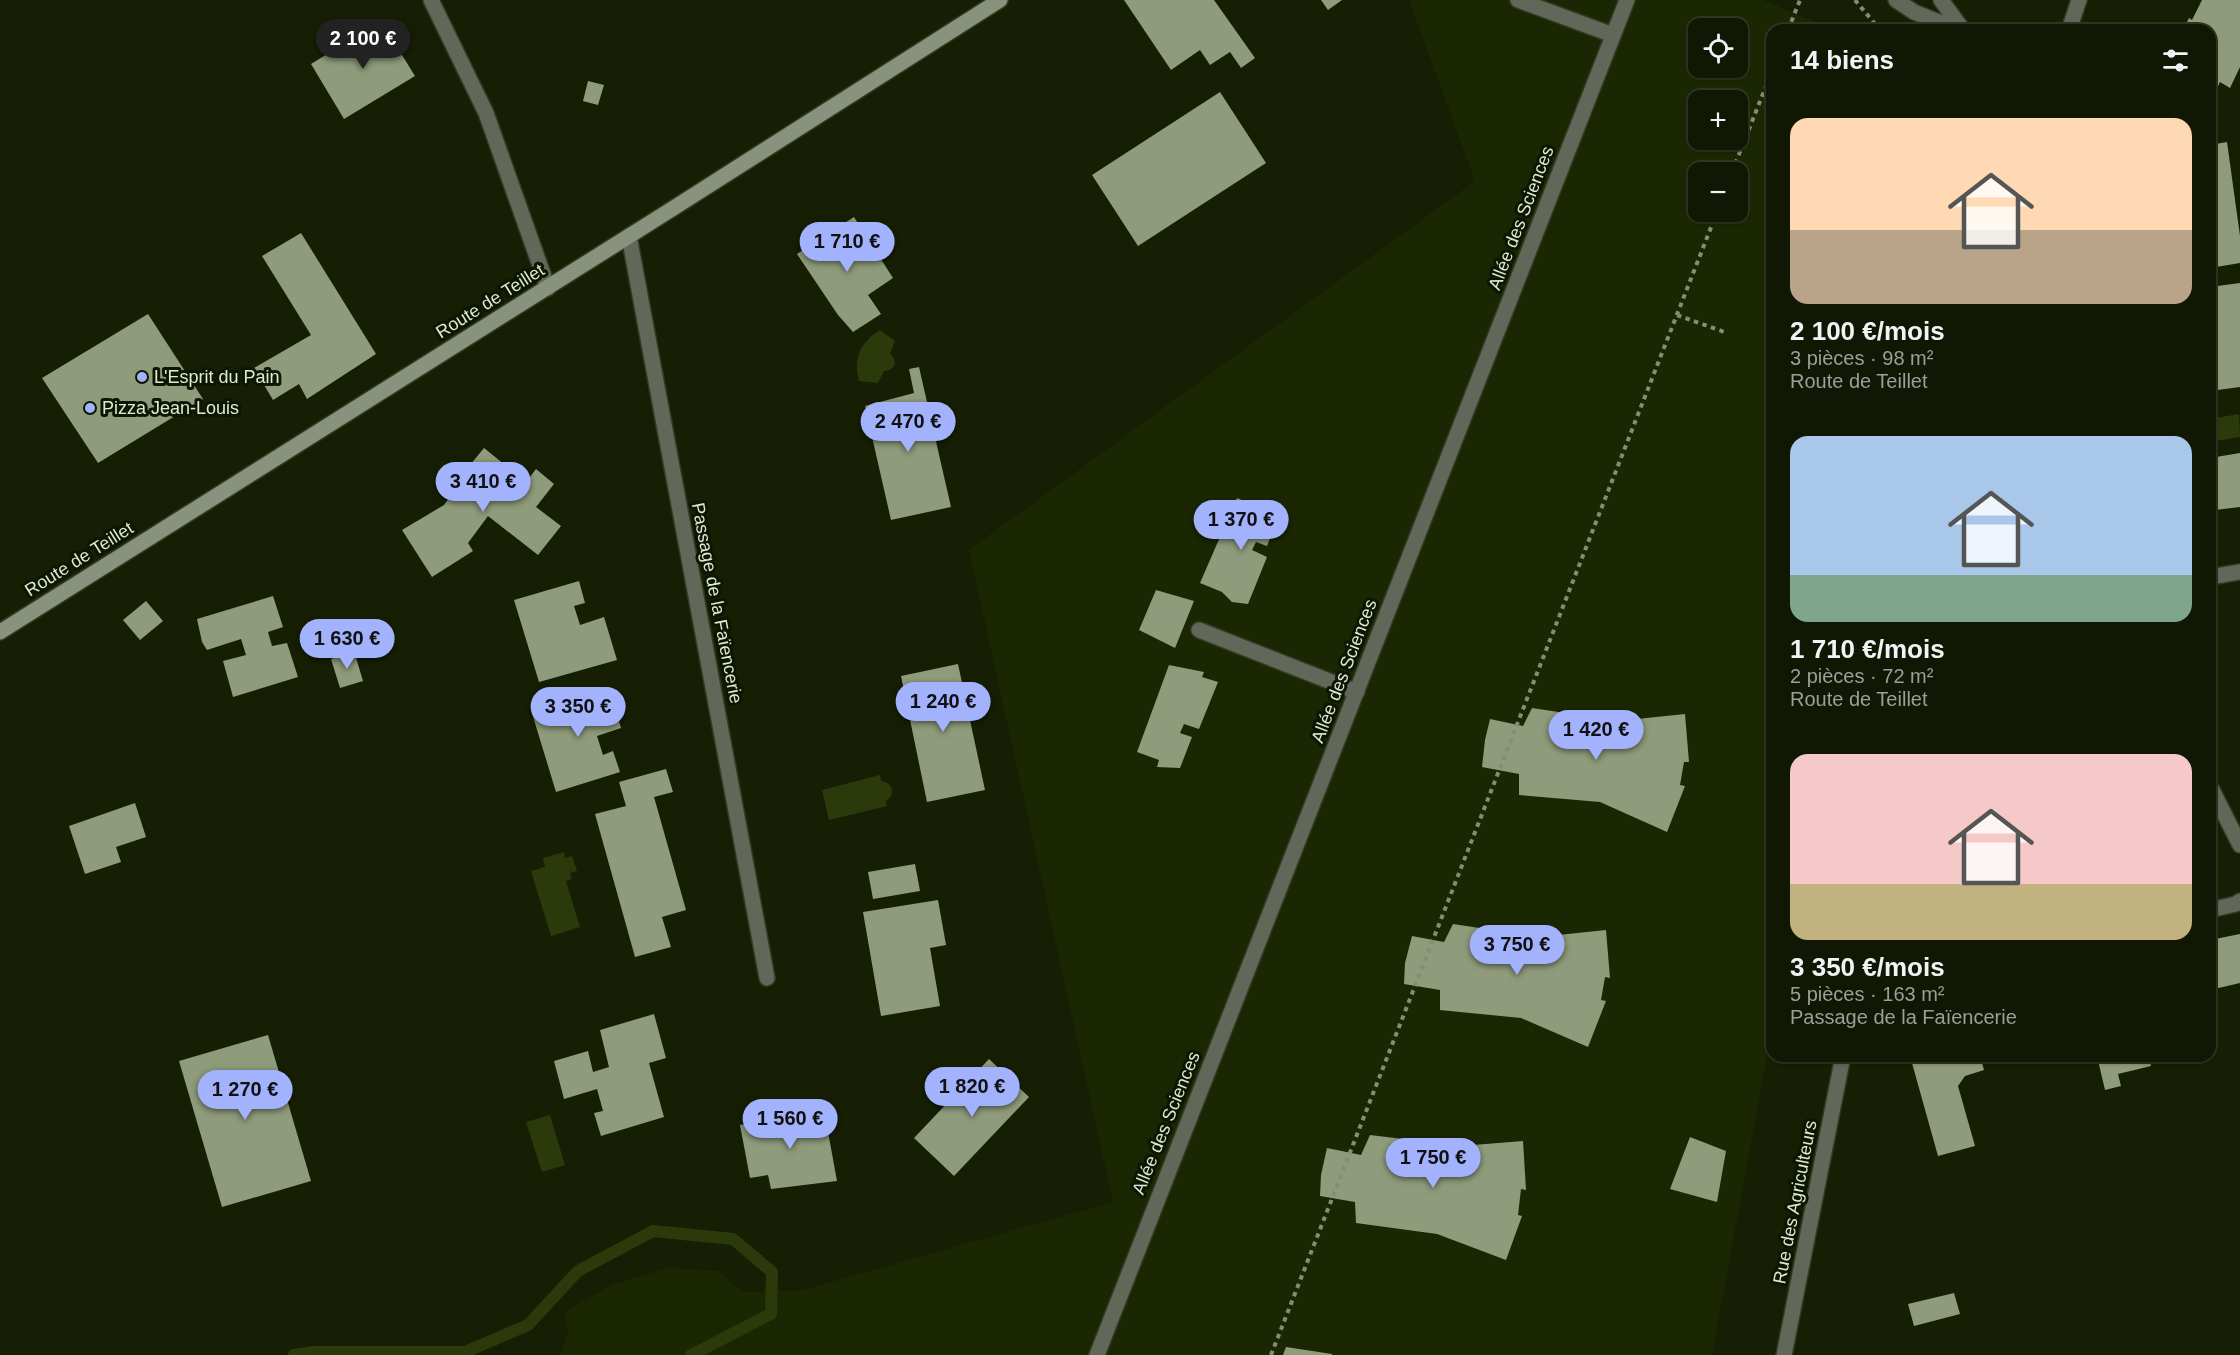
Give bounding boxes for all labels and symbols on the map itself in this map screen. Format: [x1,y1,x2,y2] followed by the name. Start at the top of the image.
[308,19,418,70] pin: 2 100 €
[1484,143,1558,293] street label: Allée des Sciences
[792,222,902,273] pin: 1 710 €
[432,260,548,342] street label: Route de Teillet
[154,367,280,387] place label: L'Esprit du Pain
[135,370,149,384] marker: L'Esprit du Pain
[102,398,239,418] place label: Pizza Jean-Louis
[83,401,97,415] marker: Pizza Jean-Louis
[853,402,963,453] pin: 2 470 €
[428,462,538,513] pin: 3 410 €
[1186,500,1296,551] pin: 1 370 €
[688,501,746,705] street label: Passage de la Faïencerie
[21,518,137,600] street label: Route de Teillet
[1307,596,1381,746] street label: Allée des Sciences
[292,619,402,670] pin: 1 630 €
[888,682,998,733] pin: 1 240 €
[523,687,633,738] pin: 3 350 €
[1541,710,1651,761] pin: 1 420 €
[1462,925,1572,976] pin: 3 750 €
[1128,1049,1204,1197] street label: Allée des Sciences
[917,1067,1027,1118] pin: 1 820 €
[190,1070,300,1121] pin: 1 270 €
[735,1099,845,1150] pin: 1 560 €
[1769,1119,1821,1285] street label: Rue des Agriculteurs
[1378,1138,1488,1189] pin: 1 750 €

